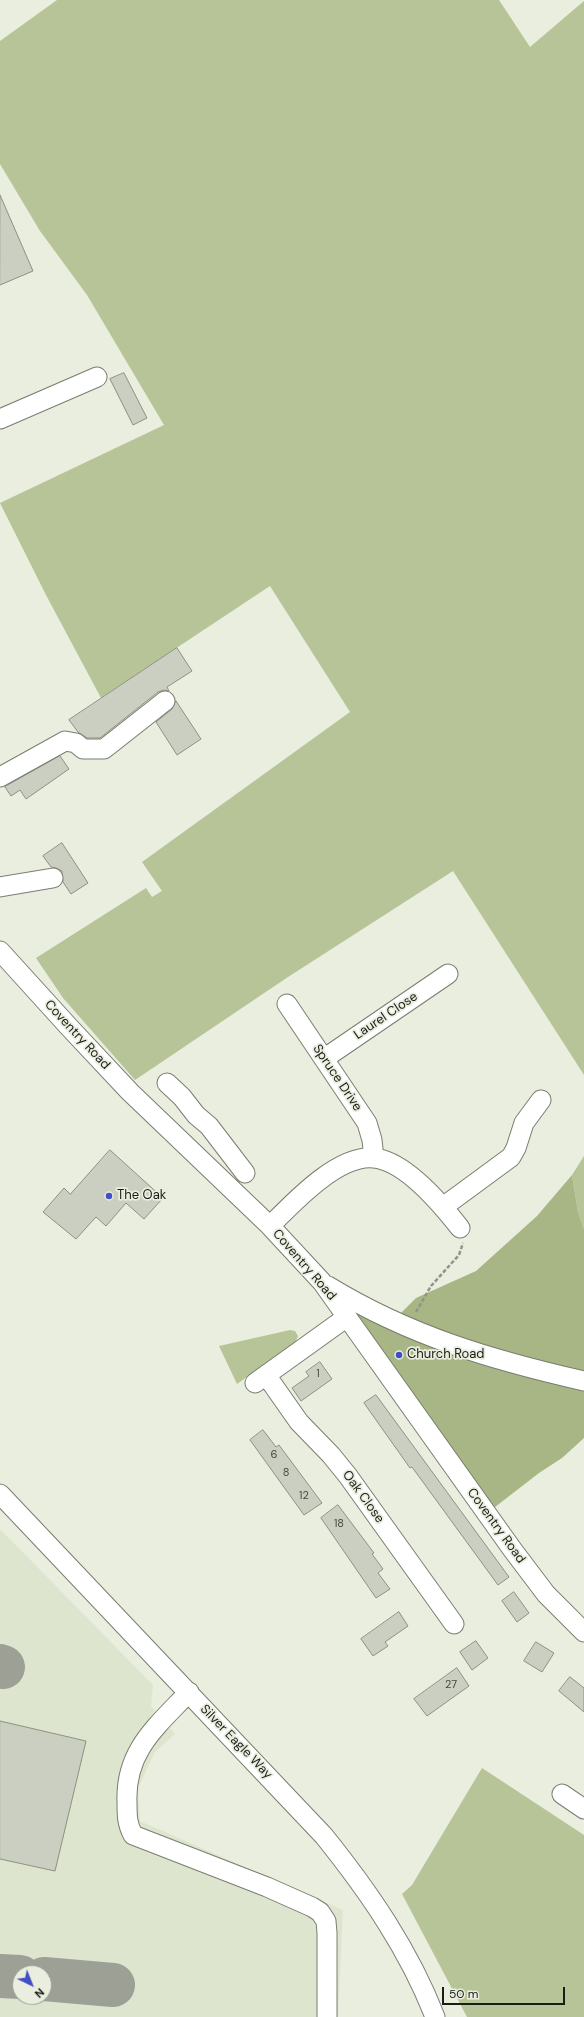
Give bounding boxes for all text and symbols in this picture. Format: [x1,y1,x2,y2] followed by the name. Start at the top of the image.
[351,989,421,1043] street label: Laurel Close
[41,997,113,1073] street label: Coventry Road
[309,1042,365,1114] street label: Spruce Drive
[117,1188,166,1204] place label: The Oak
[104,1191,114,1201] marker: The Oak
[269,1226,339,1304] street label: Coventry Road
[407,1347,484,1363] place label: Church Road
[394,1350,404,1360] marker: Church Road
[316,1367,320,1381] house number: 1
[271,1448,277,1462] house number: 6
[283,1466,289,1480] house number: 8
[339,1468,387,1526] street label: Oak Close
[464,1485,528,1567] street label: Coventry Road
[299,1489,309,1503] house number: 12
[334,1517,344,1531] house number: 18
[445,1678,457,1692] house number: 27
[197,1702,275,1782] street label: Silver Eagle Way
[12,1965,52,2005] north arrow
[444,1979,567,2005] scale bar
[32,1985,47,2001] text: N
[449,1986,478,2002] text: 50 m

